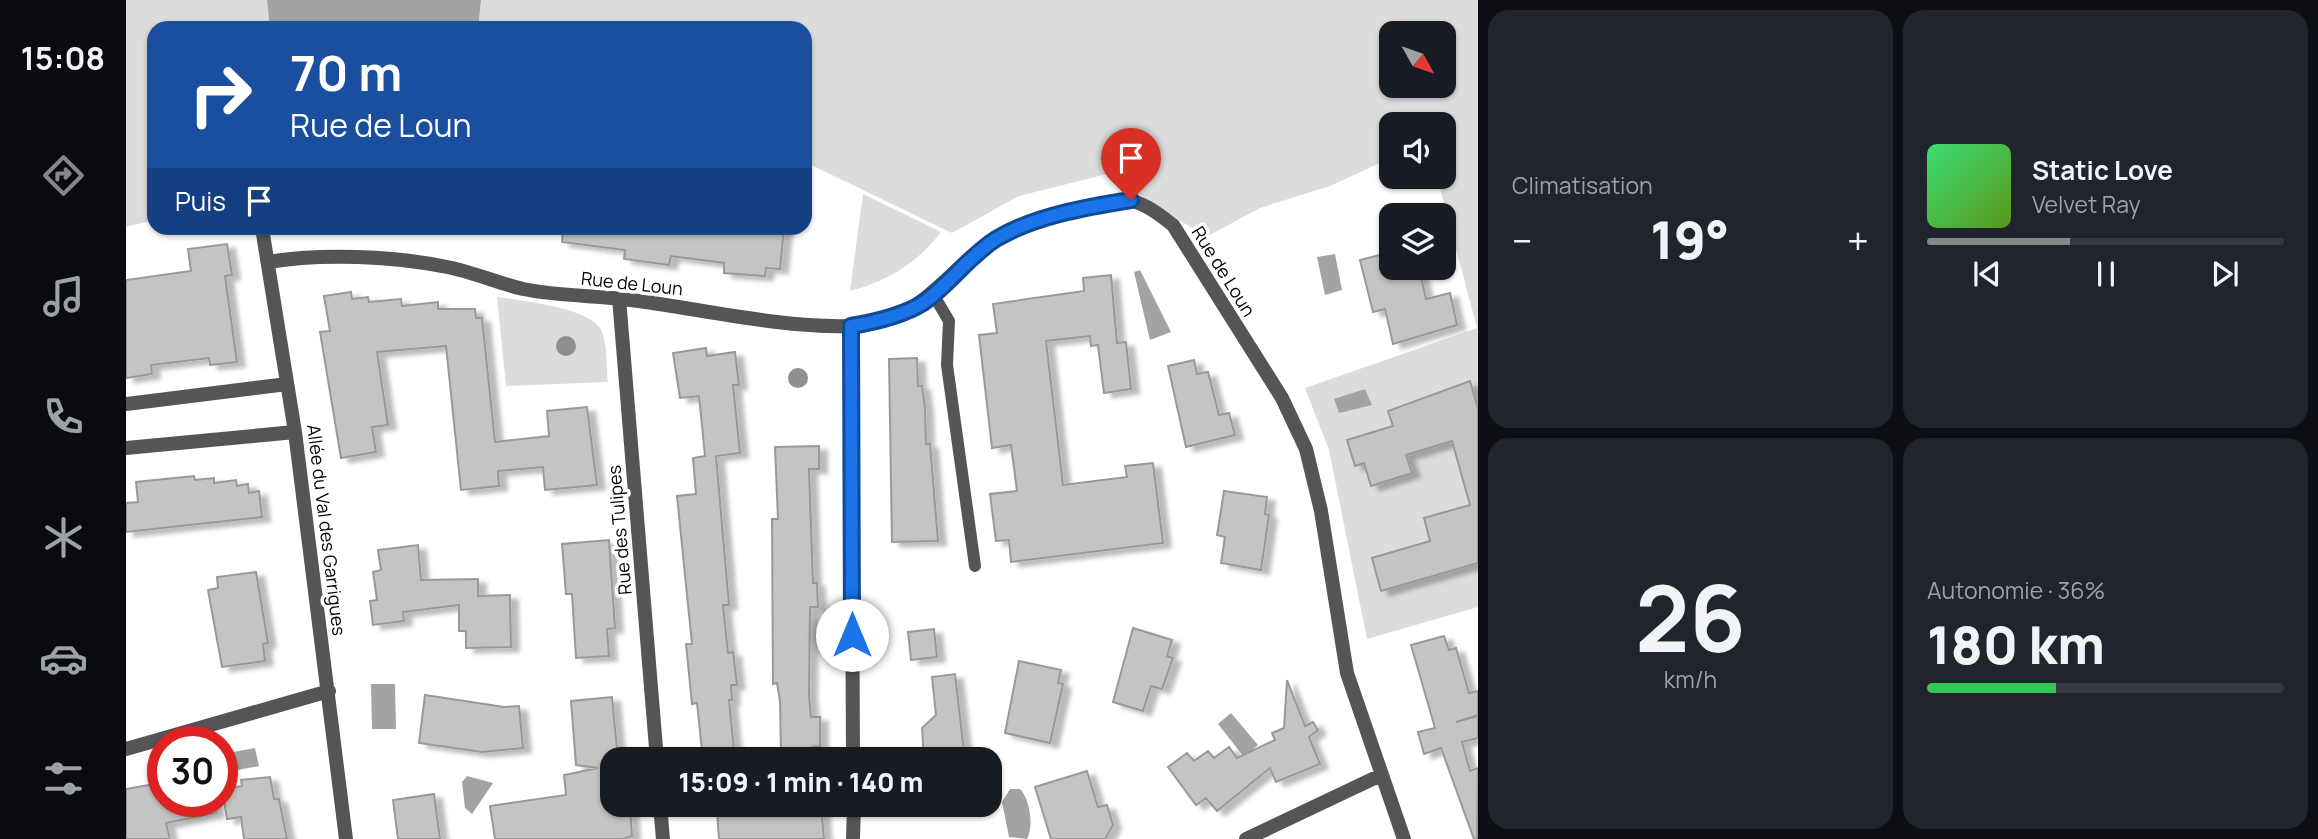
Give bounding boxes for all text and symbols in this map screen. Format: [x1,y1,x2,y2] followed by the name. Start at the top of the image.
[1379,21,1456,98] north arrow
[1379,21,1456,280] map controls
[21,36,105,80] text: 15:08
[290,39,402,106] text: 70 m
[175,49,266,140] icon: right
[290,103,472,147] text: Rue de Loun
[1379,112,1456,189] button: sound
[1101,128,1161,200] pin
[1112,139,1150,177] icon: arrive
[39,151,88,200] icon: directions
[2032,152,2173,188] text: Static Love
[1512,169,1653,201] text: Climatisation
[240,182,278,220] icon: arrive
[175,183,226,219] text: Puis
[2032,188,2141,220] text: Velvet Ray
[1379,203,1456,280] button: layers
[1650,204,1729,275] text: 19°
[1512,214,1533,266] text: −
[1847,214,1869,266] text: +
[1187,221,1261,321] street label: Rue de Loun
[1968,255,2006,293] icon: previous
[2087,255,2125,293] icon: pause
[2206,255,2244,293] icon: next
[580,266,684,300] street label: Rue de Loun
[39,272,88,321] icon: music
[39,392,88,441] icon: phone
[302,423,352,637] street label: Allée du Val des Garrigues
[601,464,637,596] street label: Rue des Tulipes
[39,513,88,562] icon: climate
[1635,555,1746,679] text: 26
[1927,574,2105,606] text: Autonomie · 36%
[815,598,889,672] position arrow
[1927,609,2105,680] text: 180 km
[39,634,88,683] icon: car
[1664,663,1717,695] text: km/h
[147,726,238,817] speed limit sign: 30
[39,754,88,803] icon: filters
[679,764,923,800] text: 15:09 · 1 min · 140 m

